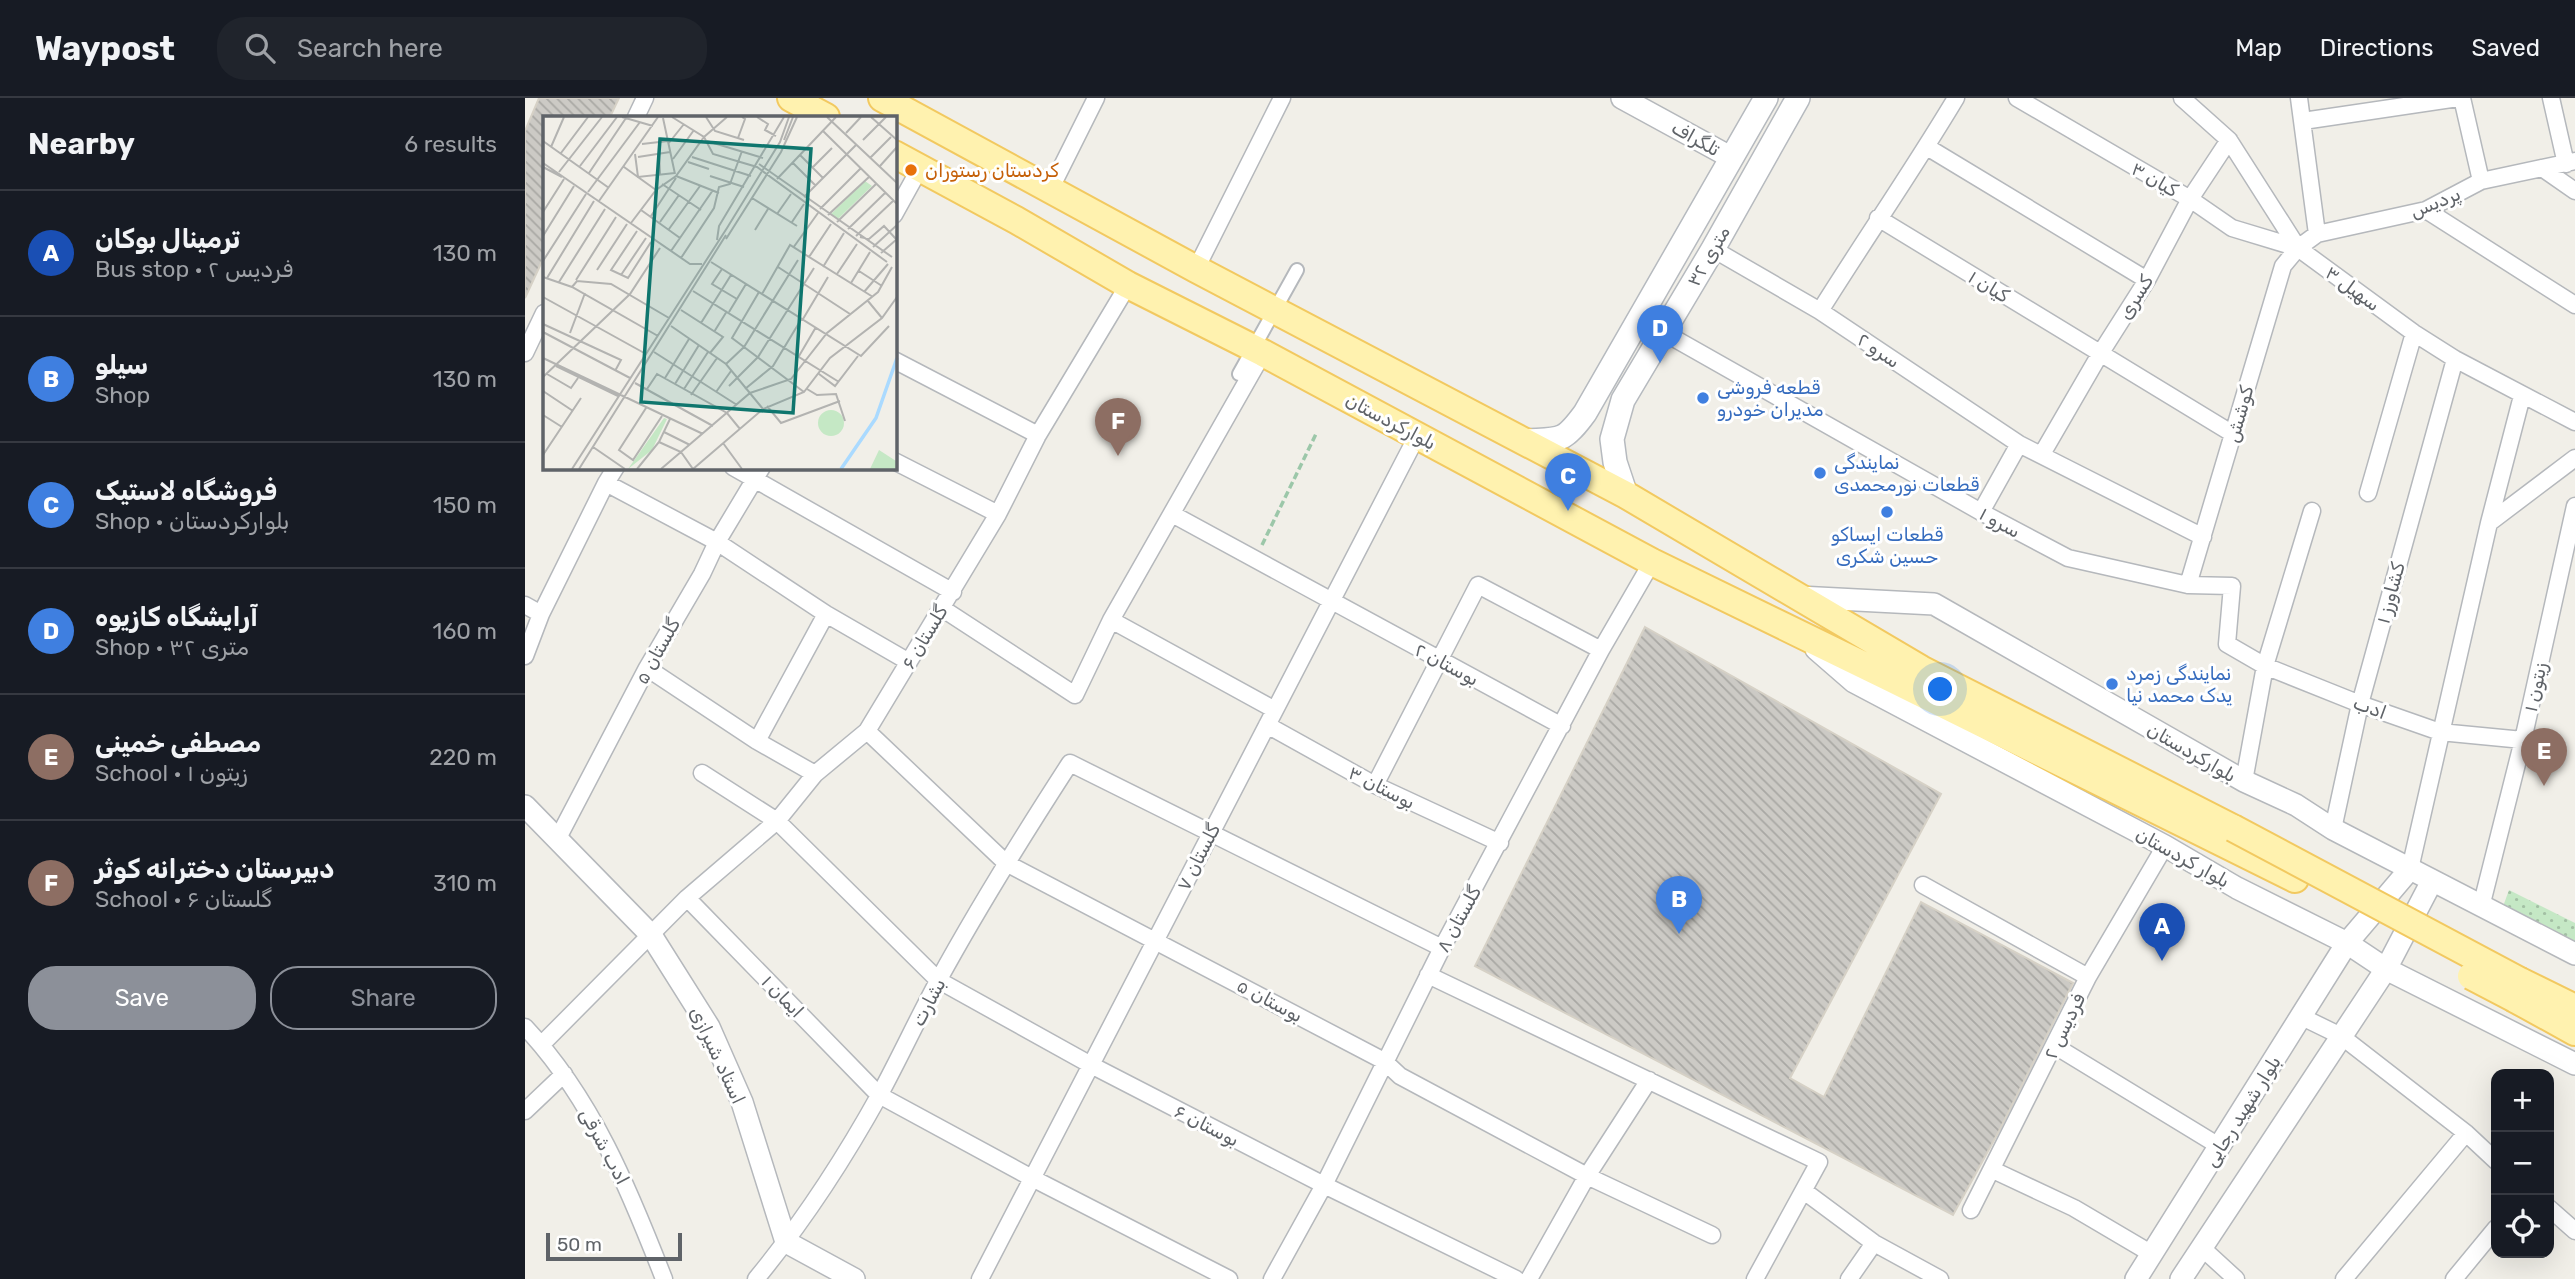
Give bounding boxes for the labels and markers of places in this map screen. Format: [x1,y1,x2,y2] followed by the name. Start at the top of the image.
[925,159,1059,182] place label: کردستان رستوران
[903,162,919,178] marker: کردستان رستوران
[1637,305,1683,363] pin: D
[1717,376,1824,421] place label: قطعه فروشی مدیران خودرو
[1695,390,1711,406] marker: قطعه فروشی مدیران خودرو
[1095,398,1141,456] pin: F
[1834,451,1979,496] place label: نمایندگی قطعات نورمحمدی
[1545,453,1591,511] pin: C
[1812,465,1828,481] marker: نمایندگی قطعات نورمحمدی
[1879,504,1895,520] marker: قطعات ایساکو حسین شکری
[1831,523,1943,568] place label: قطعات ایساکو حسین شکری
[2126,662,2232,707] place label: نمایندگی زمرد یدک محمد نیا
[2104,676,2120,692] marker: نمایندگی زمرد یدک محمد نیا
[2521,728,2567,786] pin: E
[1656,876,1702,934] pin: B
[2139,903,2185,961] pin: A

